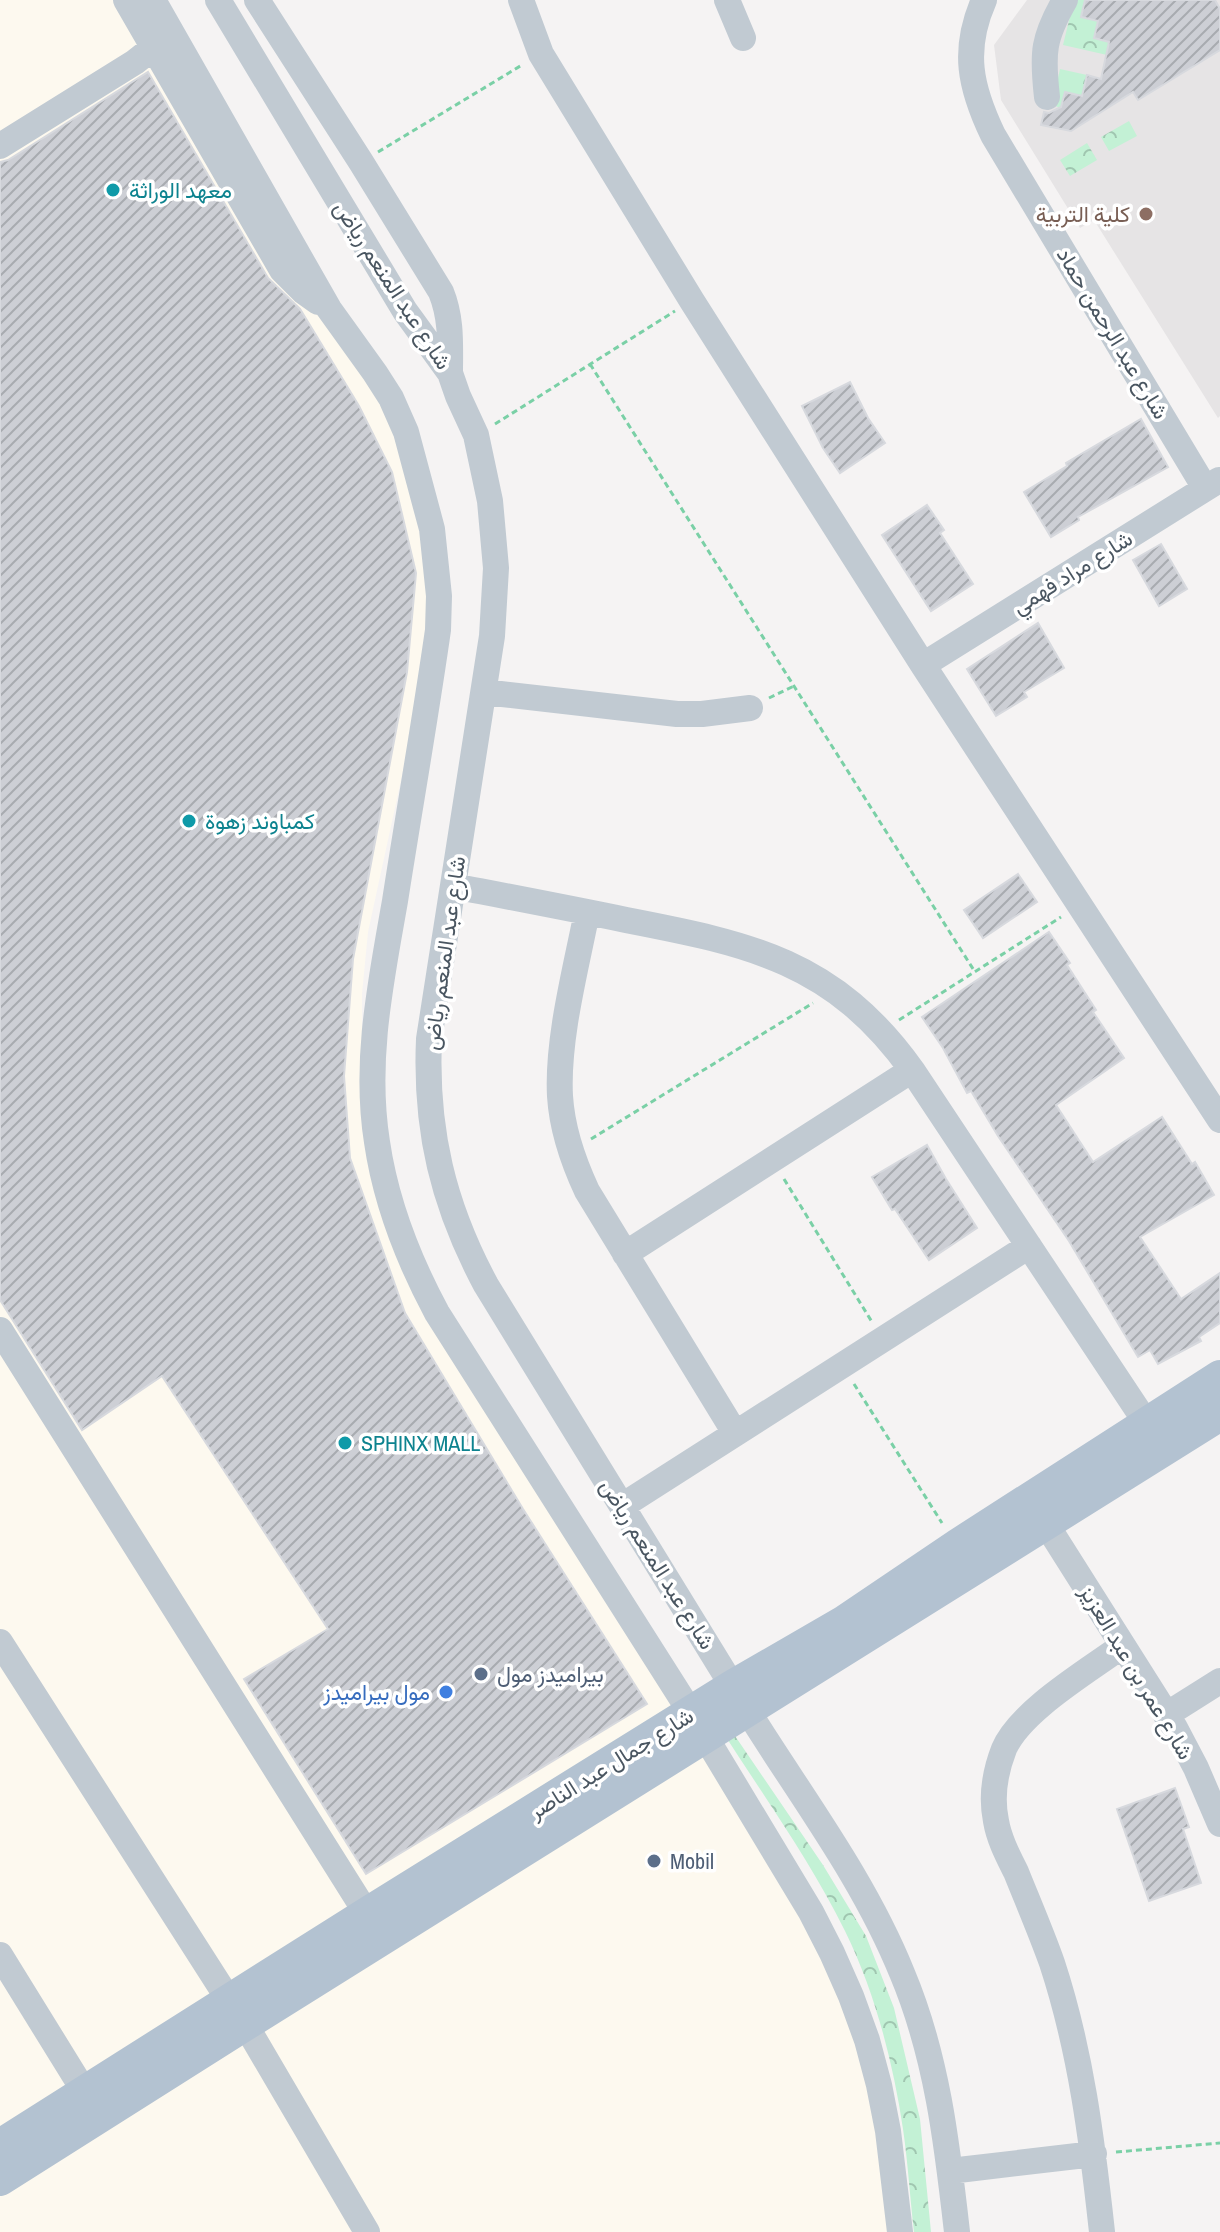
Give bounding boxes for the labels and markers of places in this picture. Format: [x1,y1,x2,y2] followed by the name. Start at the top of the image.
[129,175,232,205] place label: معهد الوراثة
[104,181,122,199] marker: معهد الوراثة
[1036,199,1130,229] place label: كلية التربية
[1137,205,1155,223] marker: كلية التربية
[205,806,315,836] place label: كمباوند زهوة
[180,812,198,830] marker: كمباوند زهوة
[361,1428,480,1458] place label: SPHINX MALL
[336,1434,354,1452] marker: SPHINX MALL
[497,1659,604,1689] place label: بيراميدز مول
[472,1665,490,1683] marker: بيراميدز مول
[322,1677,430,1707] place label: مول بيراميدز
[437,1683,455,1701] marker: مول بيراميدز
[670,1846,714,1876] place label: Mobil
[645,1852,663,1870] marker: Mobil

